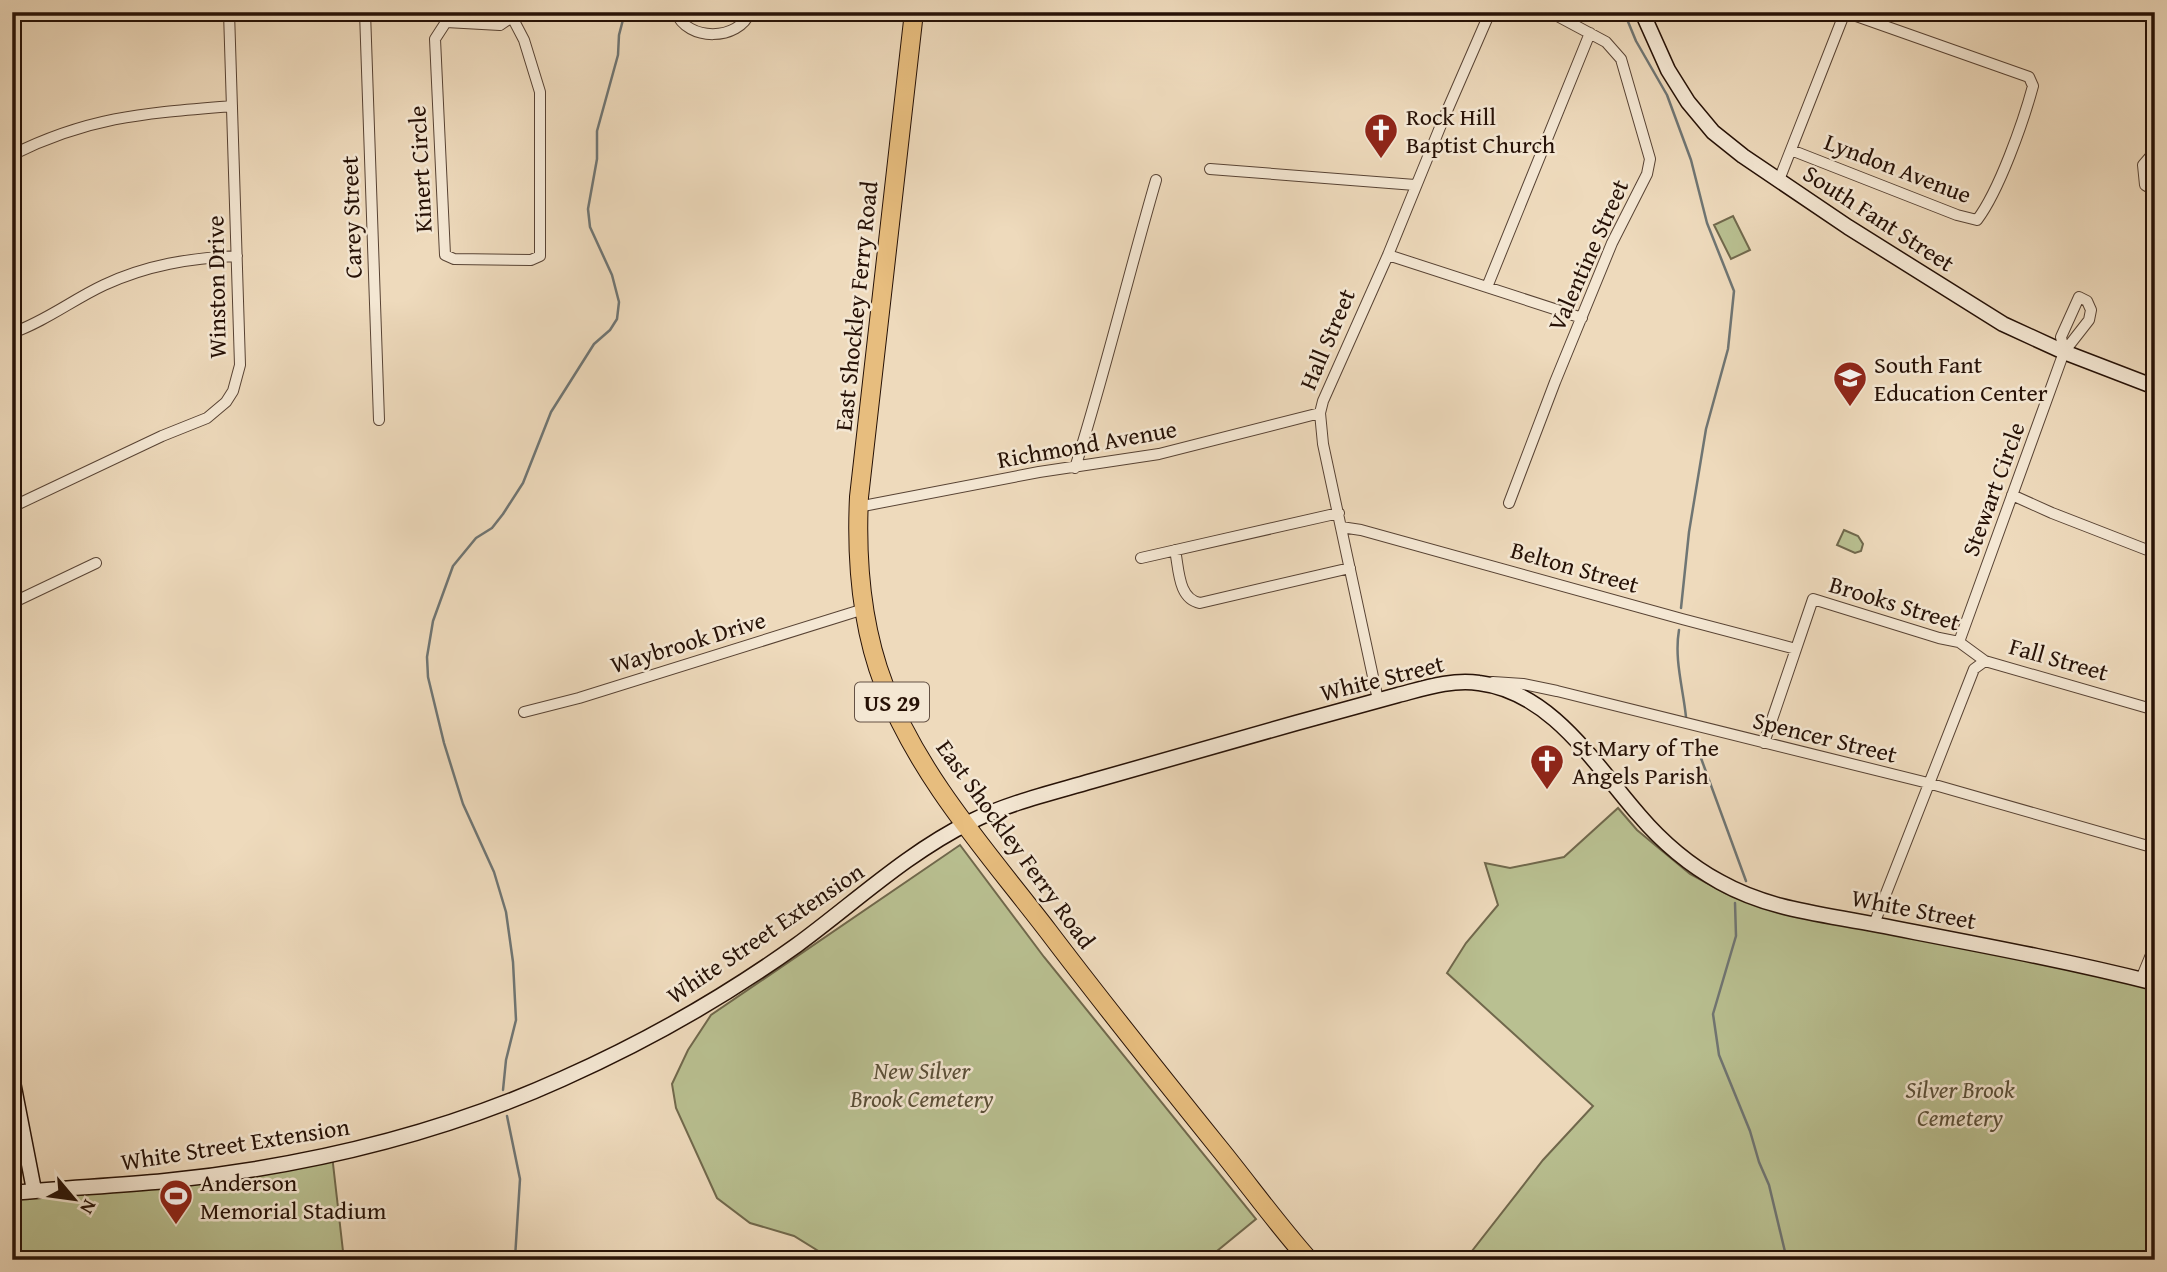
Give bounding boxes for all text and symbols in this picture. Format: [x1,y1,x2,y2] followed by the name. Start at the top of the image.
[1406,99,1556,162] place label: Rock Hill Baptist Church
[399,105,441,233] street label: Kinert Circle
[1362,111,1400,160] church icon: Rock Hill Baptist Church
[1820,124,1976,212] street label: Lyndon Avenue
[331,154,371,279] street label: Carey Street
[1796,156,1962,280] street label: South Fant Street
[1539,173,1637,337] street label: Valentine Street
[825,179,887,433] street label: East Shockley Ferry Road
[197,215,235,359] street label: Winston Drive
[1290,283,1364,395] street label: Hall Street
[1874,347,2048,410] place label: South Fant Education Center
[1831,359,1869,408] school or university icon: South Fant Education Center
[995,411,1179,477] street label: Richmond Avenue
[1952,417,2034,561] street label: Stewart Circle
[1507,532,1644,602] street label: Belton Street
[1825,566,1965,640] street label: Brooks Street
[606,602,770,682] street label: Waybrook Drive
[2005,628,2113,690] street label: Fall Street
[1316,646,1448,710] street label: White Street
[855,682,929,722] road number: US 29
[1749,702,1901,772] street label: Spencer Street
[1572,730,1719,793] place label: St Mary of The Angels Parish
[928,732,1104,956] street label: East Shockley Ferry Road
[1528,742,1566,791] church icon: St Mary of The Angels Parish
[659,854,871,1012] street label: White Street Extension
[1849,880,1980,938] street label: White Street
[849,1053,994,1116] park label: New Silver Brook Cemetery
[1905,1072,2015,1135] park label: Silver Brook Cemetery
[118,1109,352,1179] street label: White Street Extension
[38,1164,108,1234] north arrow
[200,1165,387,1228] place label: Anderson Memorial Stadium
[157,1177,195,1226] sports icon: Anderson Memorial Stadium
[73,1195,104,1220] text: N

